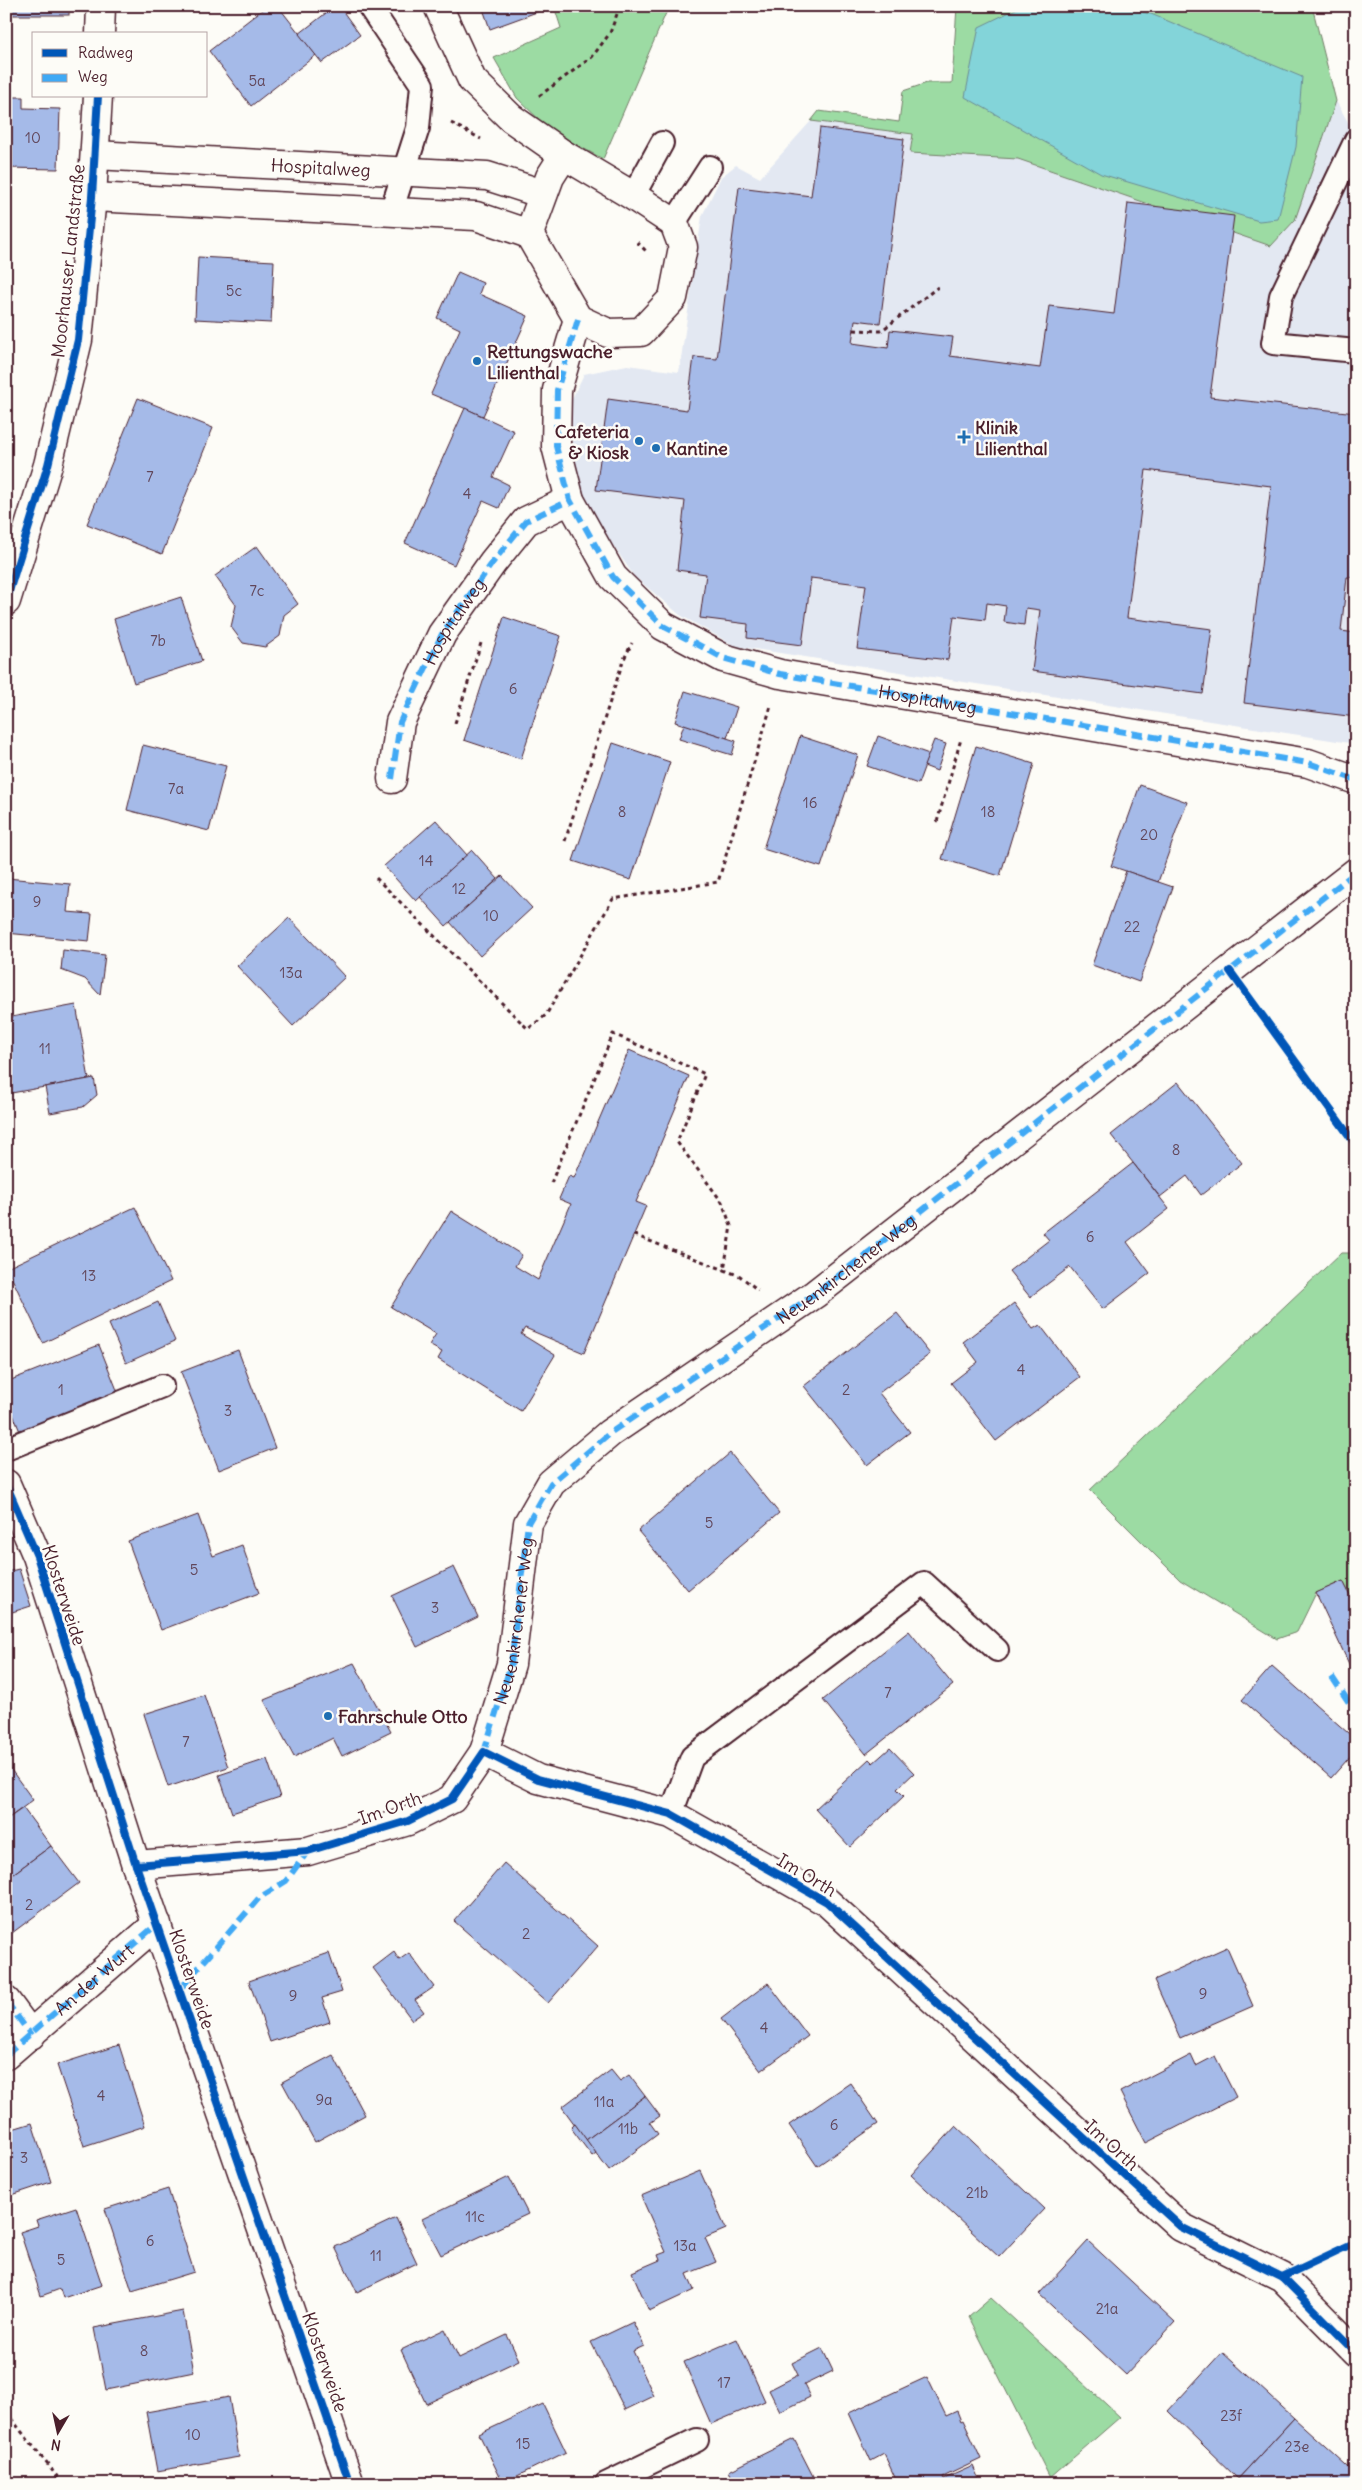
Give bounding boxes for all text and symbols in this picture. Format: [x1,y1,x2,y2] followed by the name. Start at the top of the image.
[32,32,208,98] legend
[78,43,133,62] text: Radweg
[78,67,108,86] text: Weg
[248,71,266,90] house number: 5a
[25,128,41,147] house number: 10
[270,153,371,181] street label: Hospitalweg
[46,163,90,359] street label: Moorhauser Landstraße
[226,281,242,300] house number: 5c
[487,340,613,384] place label: Rettungswache Lilienthal
[471,355,483,367] marker: Rettungswache Lilienthal
[975,416,1048,460] place label: Klinik Lilienthal
[555,420,629,464] place label: Cafeteria & Kiosk
[957,430,971,444] marker: Klinik Lilienthal
[633,435,645,447] marker: Cafeteria & Kiosk
[666,437,728,460] place label: Kantine
[650,442,662,454] marker: Kantine
[146,467,154,486] house number: 7
[463,484,472,503] house number: 4
[417,573,490,669] street label: Hospitalweg
[250,581,265,600] house number: 7c
[150,631,166,650] house number: 7b
[509,679,517,698] house number: 6
[877,679,979,719] street label: Hospitalweg
[168,779,184,798] house number: 7a
[803,793,817,812] house number: 16
[618,802,626,821] house number: 8
[981,802,995,821] house number: 18
[1140,825,1158,844] house number: 20
[419,851,434,870] house number: 14
[452,879,466,898] house number: 12
[33,892,41,911] house number: 9
[483,906,499,925] house number: 10
[1124,917,1140,936] house number: 22
[279,963,303,982] house number: 13a
[39,1039,51,1058] house number: 11
[1172,1140,1180,1159] house number: 8
[771,1208,920,1329] street label: Neuenkirchener Weg
[1086,1227,1094,1246] house number: 6
[82,1266,96,1285] house number: 13
[1017,1360,1026,1379] house number: 4
[58,1380,64,1399] house number: 1
[842,1380,850,1399] house number: 2
[224,1401,232,1420] house number: 3
[705,1513,713,1532] house number: 5
[488,1536,538,1707] street label: Neuenkirchener Weg
[37,1542,91,1648] street label: Klosterweide
[190,1560,198,1579] house number: 5
[431,1598,439,1617] house number: 3
[884,1683,892,1702] house number: 7
[338,1705,468,1728] place label: Fahrschule Otto
[322,1710,334,1722] marker: Fahrschule Otto
[182,1732,190,1751] house number: 7
[355,1786,425,1830] street label: Im Orth
[773,1848,841,1902] street label: Im Orth
[25,1895,33,1914] house number: 2
[522,1924,530,1943] house number: 2
[164,1926,220,2032] street label: Klosterweide
[49,1938,138,2020] street label: An der Wurt
[1199,1984,1207,2003] house number: 9
[289,1986,297,2005] house number: 9
[760,2018,769,2037] house number: 4
[97,2086,106,2105] house number: 4
[315,2090,333,2109] house number: 9a
[594,2092,615,2111] house number: 11a
[830,2115,838,2134] house number: 6
[1080,2115,1144,2175] street label: Im Orth
[618,2119,638,2138] house number: 11b
[20,2148,28,2167] house number: 3
[966,2183,988,2202] house number: 21b
[465,2207,485,2226] house number: 11c
[146,2231,154,2250] house number: 6
[673,2236,697,2255] house number: 13a
[370,2246,382,2265] house number: 11
[57,2250,65,2269] house number: 5
[1096,2299,1119,2318] house number: 21a
[297,2309,353,2415] street label: Klosterweide
[140,2341,148,2360] house number: 8
[717,2373,731,2392] house number: 17
[1220,2406,1243,2425] house number: 23f
[32,2408,82,2458] north arrow
[185,2425,201,2444] house number: 10
[516,2434,530,2453] house number: 15
[50,2435,62,2454] text: N
[1285,2437,1309,2456] house number: 23e

